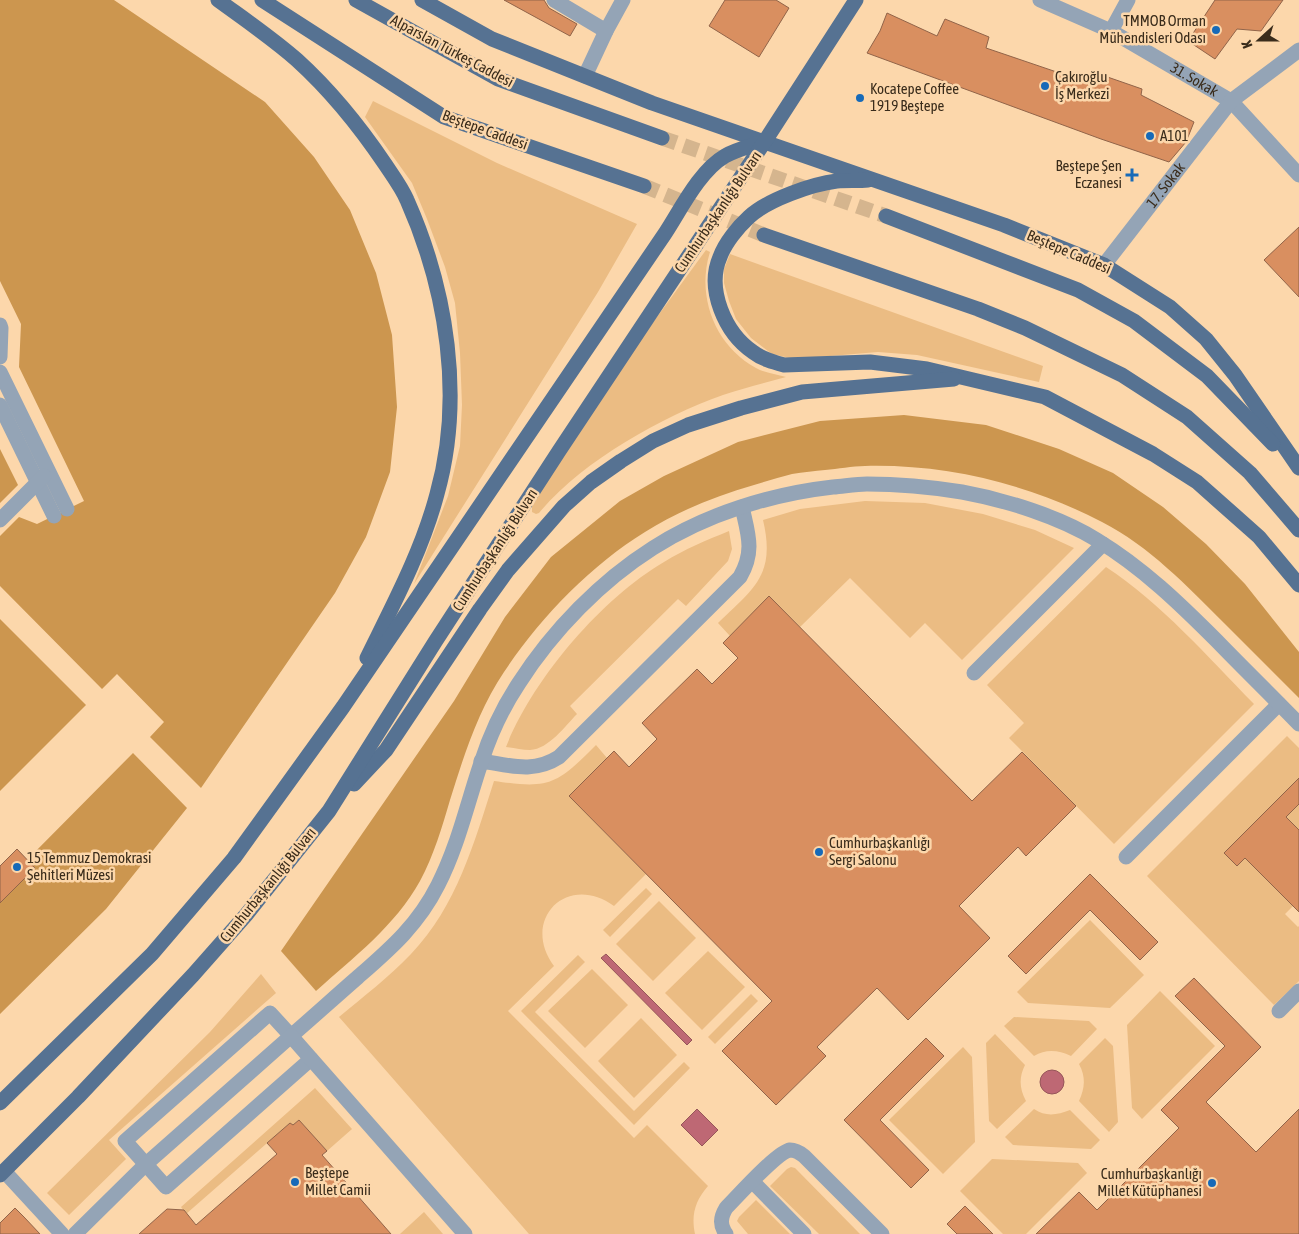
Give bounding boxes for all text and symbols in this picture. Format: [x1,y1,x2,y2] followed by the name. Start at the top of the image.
[388,11,517,90] street label: Alparslan Türkeş Caddesi
[1099,12,1206,46] place label: TMMOB Orman Mühendisleri Odası
[1234,15,1284,65] north arrow
[1210,24,1222,36] marker: TMMOB Orman Mühendisleri Odası
[1238,38,1256,51] text: K
[1168,59,1222,100] street label: 31. Sokak
[1055,68,1109,102] place label: Çakıroğlu İş Merkezi
[870,80,959,114] place label: Kocatepe Coffee 1919 Beştepe
[1039,80,1051,92] marker: Çakıroğlu İş Merkezi
[854,92,866,104] marker: Kocatepe Coffee 1919 Beştepe
[440,106,530,153] street label: Beştepe Caddesi
[1160,127,1189,144] place label: A101
[1144,130,1156,142] marker: A101
[671,148,764,276] street label: Cumhurbaşkanlığı Bulvarı
[1055,157,1122,191] place label: Beştepe Şen Eczanesi
[1143,159,1188,211] street label: 17. Sokak
[1126,169,1138,181] marker: Beştepe Şen Eczanesi
[1025,226,1114,277] street label: Beştepe Caddesi
[449,485,540,614] street label: Cumhurbaşkanlığı Bulvarı
[216,824,319,945] street label: Cumhurbaşkanlığı Bulvarı
[829,834,930,868] place label: Cumhurbaşkanlığı Sergi Salonu
[813,846,825,858] marker: Cumhurbaşkanlığı Sergi Salonu
[27,849,151,883] place label: 15 Temmuz Demokrasi Şehitleri Müzesi
[11,861,23,873] marker: 15 Temmuz Demokrasi Şehitleri Müzesi
[305,1164,371,1198] place label: Beştepe Millet Camii
[1097,1165,1202,1199] place label: Cumhurbaşkanlığı Millet Kütüphanesi
[289,1176,301,1188] marker: Beştepe Millet Camii
[1206,1177,1218,1189] marker: Cumhurbaşkanlığı Millet Kütüphanesi

